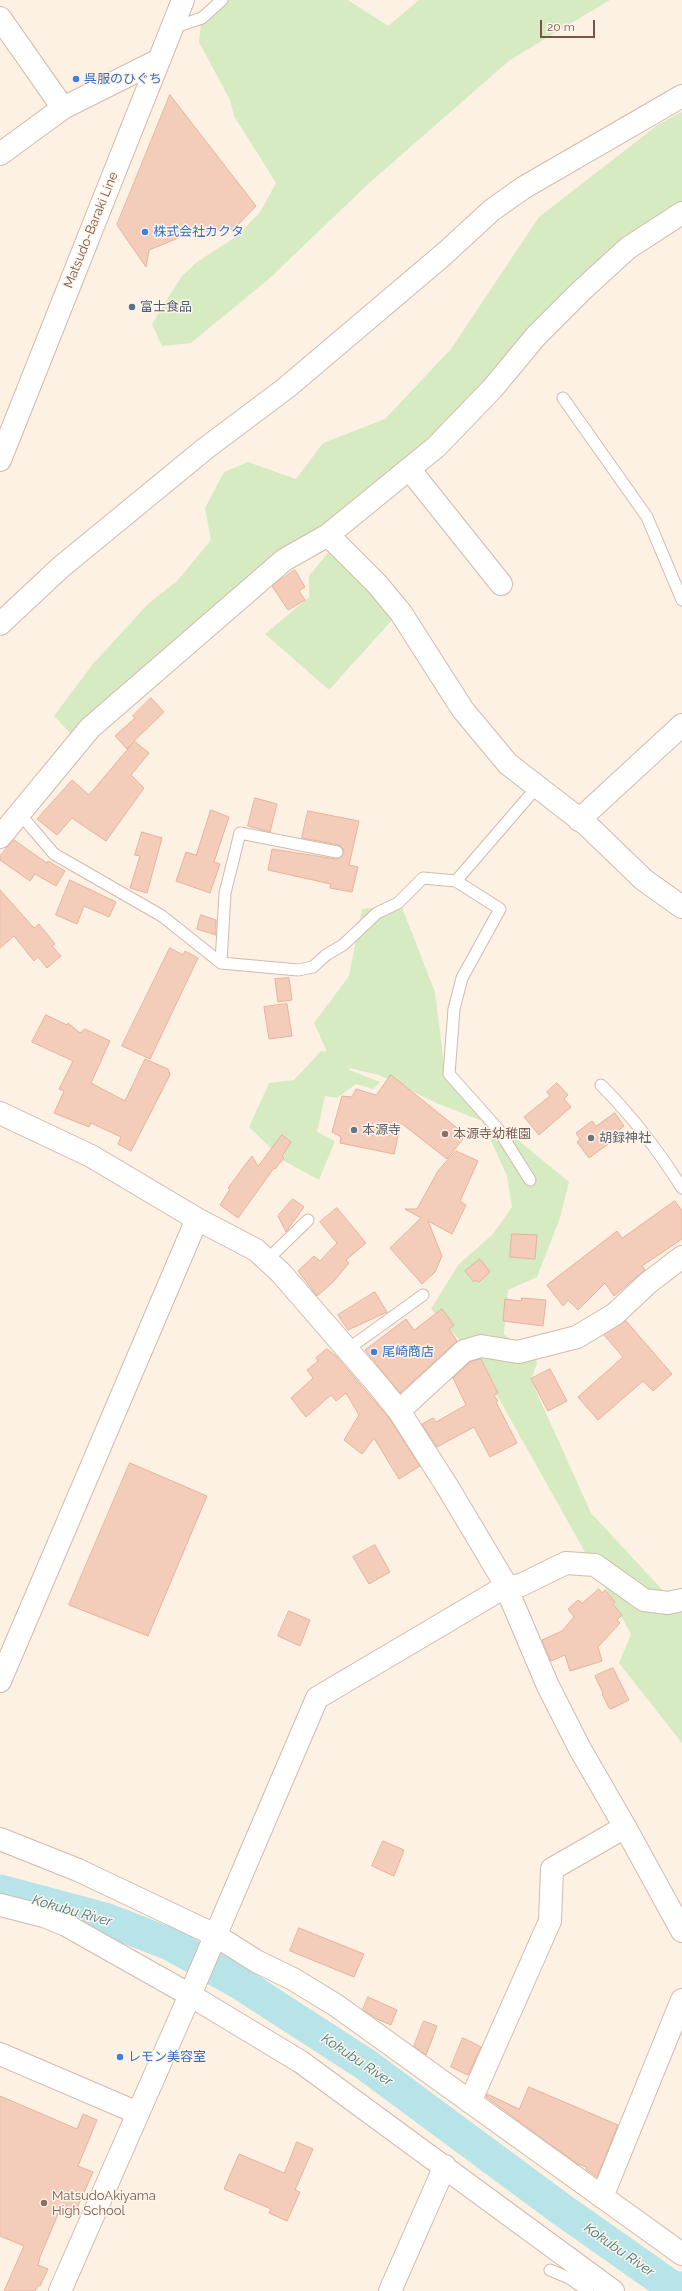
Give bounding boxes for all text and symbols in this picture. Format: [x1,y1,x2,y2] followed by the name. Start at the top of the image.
[542,12,597,38] scale bar
[547,20,575,34] text: 20 m
[84,71,162,87] place label: 呉服のひぐち
[71,74,81,84] marker: 呉服のひぐち
[61,170,121,290] street label: Matsudo-Baraki Line
[153,224,244,240] place label: 株式会社カクタ
[140,227,150,237] marker: 株式会社カクタ
[140,299,192,315] place label: 富士食品
[127,302,137,312] marker: 富士食品
[362,1122,401,1138] place label: 本源寺
[349,1125,359,1135] marker: 本源寺
[453,1126,531,1142] place label: 本源寺幼稚園
[440,1129,450,1139] marker: 本源寺幼稚園
[599,1130,651,1146] place label: 胡録神社
[586,1133,596,1143] marker: 胡録神社
[382,1344,434,1360] place label: 尾崎商店
[369,1347,379,1357] marker: 尾崎商店
[30,1892,114,1930] water label: Kokubu River
[318,2030,396,2090] water label: Kokubu River
[128,2049,206,2065] place label: レモン美容室
[115,2052,125,2062] marker: レモン美容室
[52,2188,156,2219] place label: MatsudoAkiyama High School
[39,2198,49,2208] marker: MatsudoAkiyama High School
[581,2220,657,2280] water label: Kokubu River

